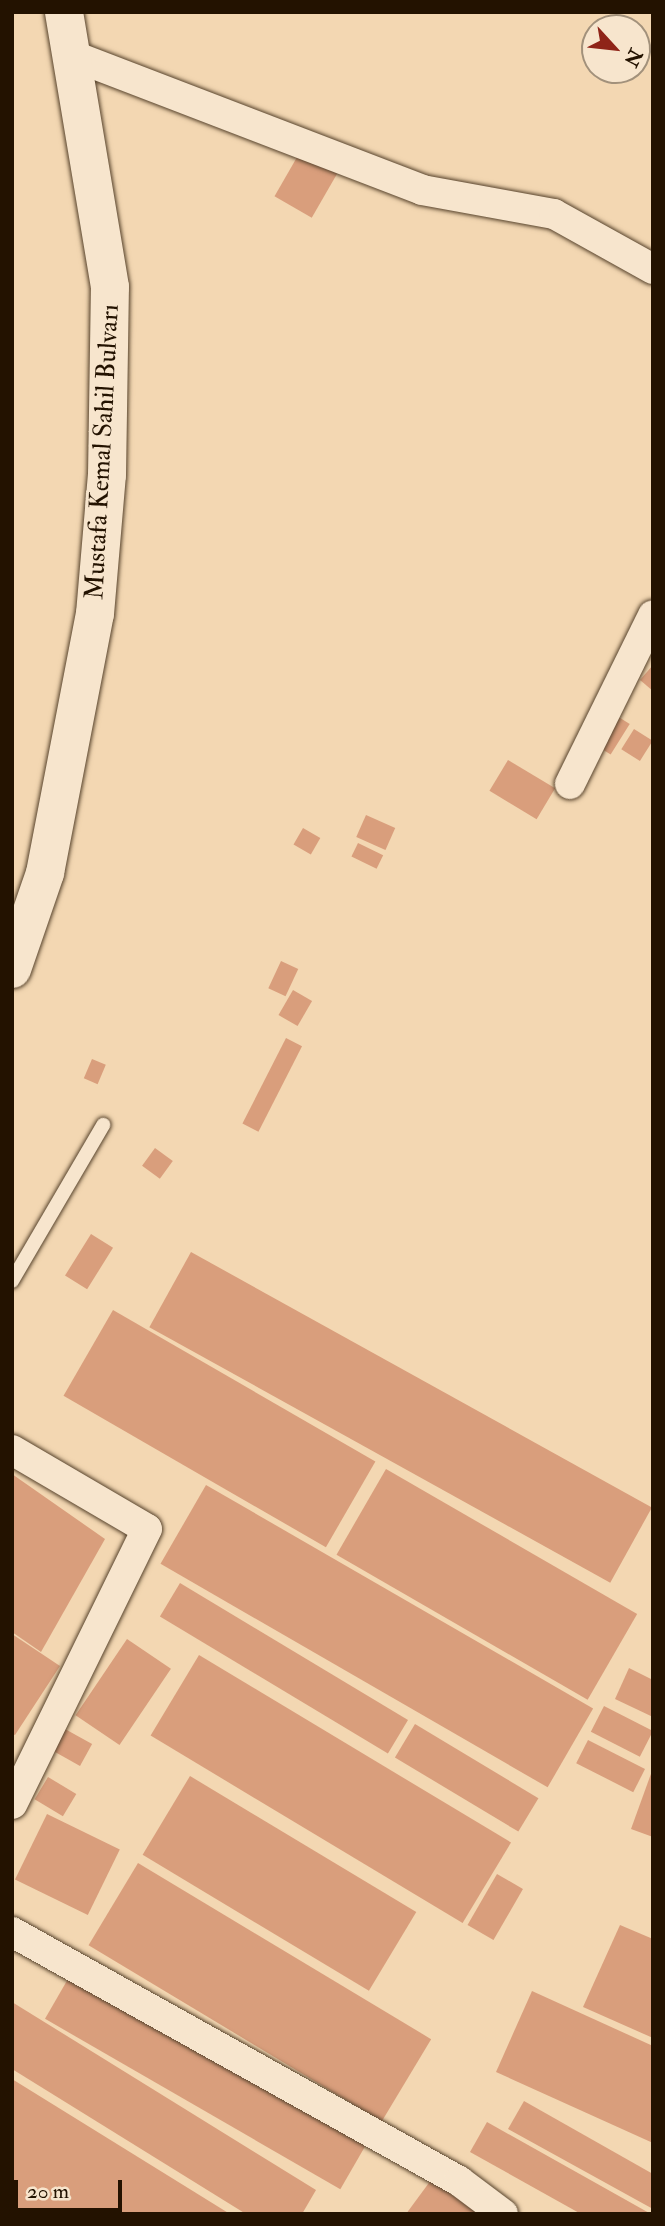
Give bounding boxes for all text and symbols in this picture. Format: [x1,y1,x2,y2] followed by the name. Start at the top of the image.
[581,14,651,84] north arrow
[618,45,647,71] text: N
[80,303,126,601] street label: Mustafa Kemal Sahil Bulvarı
[18,2166,126,2210] scale bar
[27,2178,69,2205] text: 20 m

